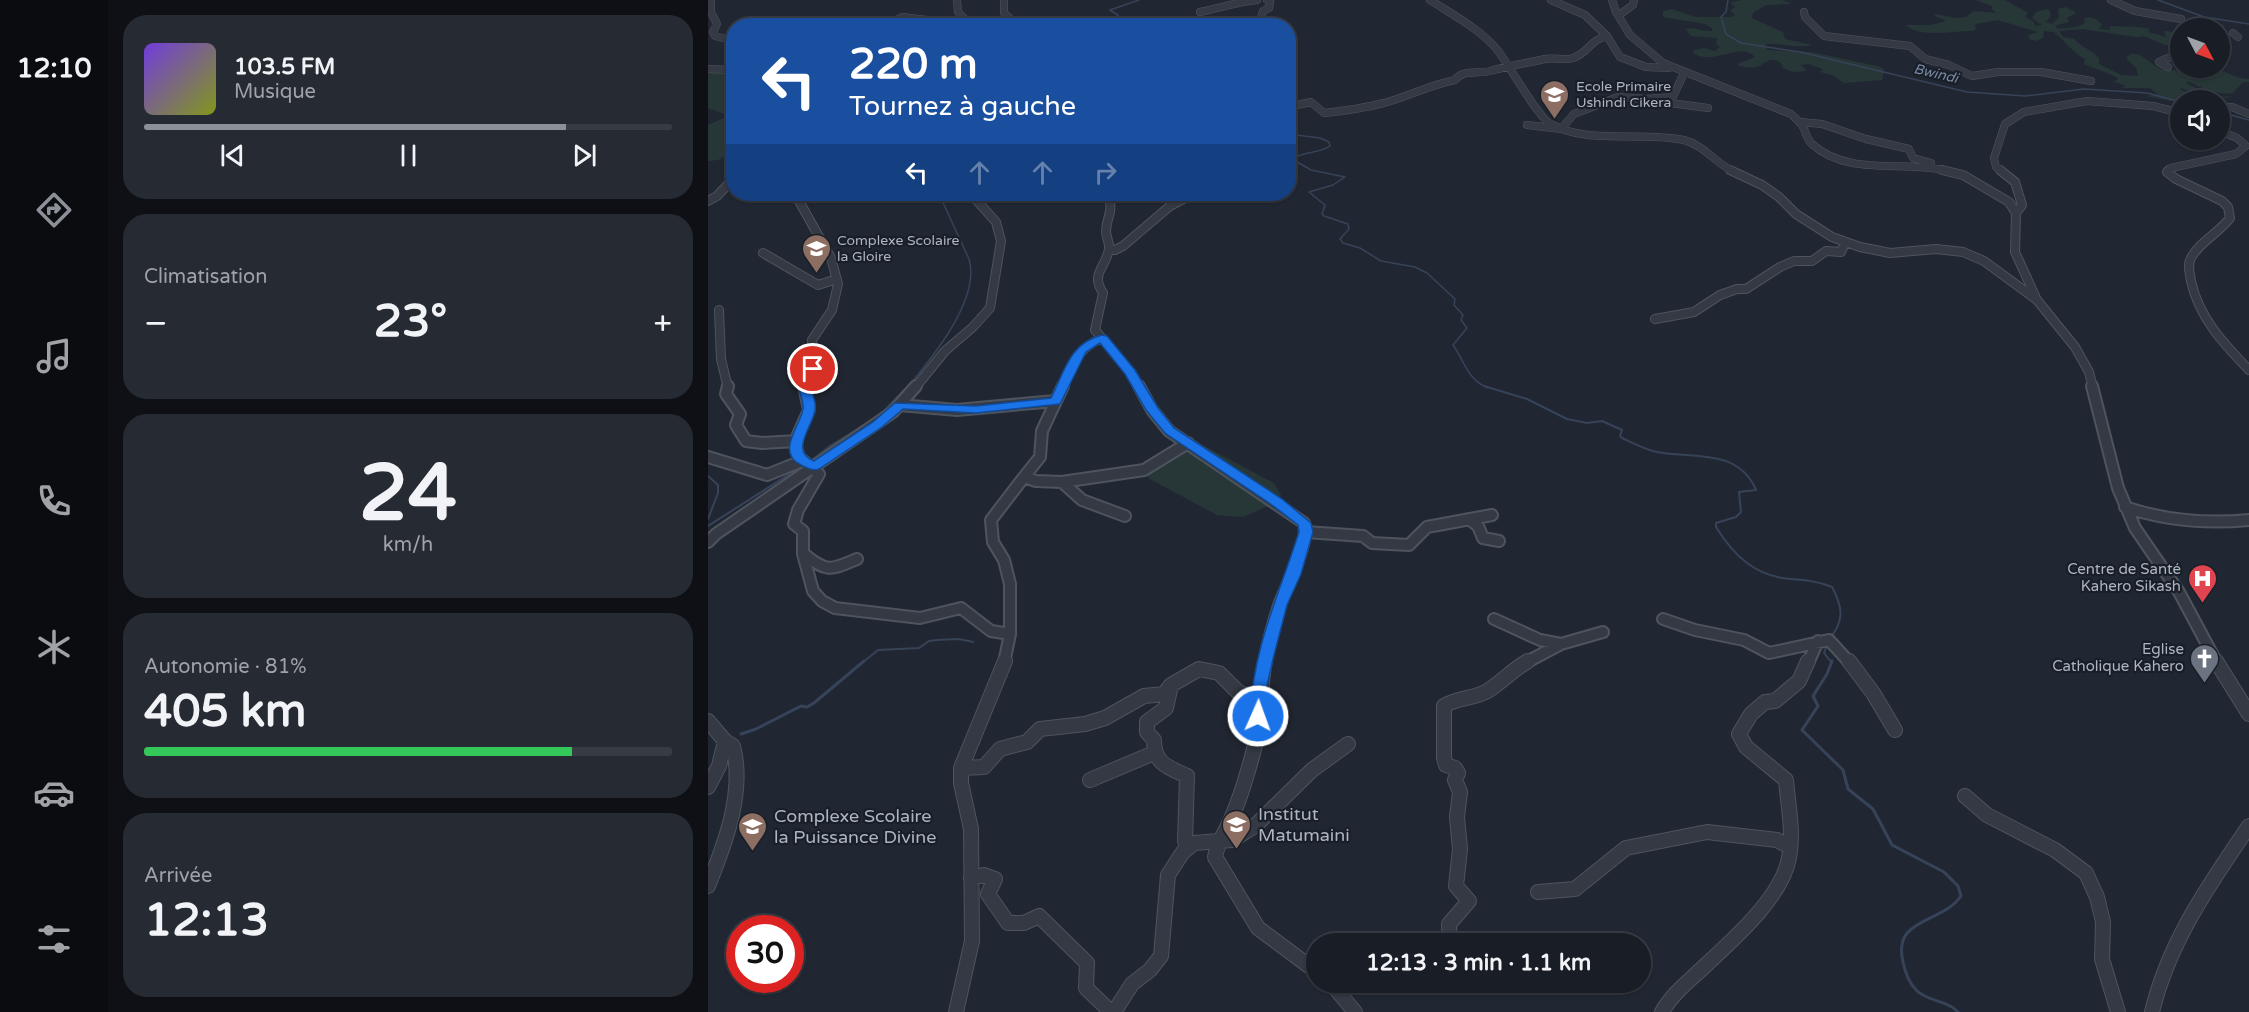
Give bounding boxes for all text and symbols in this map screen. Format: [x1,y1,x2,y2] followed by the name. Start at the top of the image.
[2170,18,2230,78] north arrow
[2170,18,2230,150] map controls
[849,39,978,90] text: 220 m
[750,42,828,120] icon: left
[17,52,91,85] text: 12:10
[234,54,335,80] text: 103.5 FM
[1912,60,1961,87] water label: Bwindi
[1539,78,1571,120] school or university icon: Ecole Primaire Ushindi Cikera
[1576,78,1671,111] place label: Ecole Primaire Ushindi Cikera
[234,80,316,104] text: Musique
[849,90,1076,123] text: Tournez à gauche
[2170,90,2230,150] button: sound
[216,139,249,172] icon: previous
[392,139,425,172] icon: pause
[568,139,601,172] icon: next
[900,156,933,189] icon: left
[963,156,996,189] icon: ahead
[1026,156,1059,189] icon: ahead
[1089,156,1122,189] icon: right
[33,189,75,231] icon: directions
[800,232,832,274] school or university icon: Complexe Scolaire la Gloire
[837,232,960,265] place label: Complexe Scolaire la Gloire
[144,265,267,289] text: Climatisation
[374,295,447,349] text: 23°
[144,304,168,343] text: −
[653,304,672,343] text: +
[33,335,75,377] icon: music
[787,343,838,394] pin
[796,352,829,385] icon: arrive
[359,447,457,541] text: 24
[33,480,75,522] icon: phone
[383,533,433,557] text: km/h
[2067,560,2181,595] place label: Centre de Santé Kahero Sikash
[2186,562,2218,604] hospital icon: Centre de Santé Kahero Sikash
[33,626,75,668] icon: climate
[2052,640,2184,675] place label: Eglise Catholique Kahero
[2189,642,2221,684] church icon: Eglise Catholique Kahero
[144,655,306,679] text: Autonomie · 81%
[1226,684,1290,748] position arrow
[144,685,306,739] text: 405 km
[33,772,75,814] icon: car
[1258,803,1350,846] place label: Institut Matumaini
[774,805,936,848] place label: Complexe Scolaire la Puissance Divine
[1221,808,1253,850] school or university icon: Institut Matumaini
[737,810,769,852] school or university icon: Complexe Scolaire la Puissance Divine
[144,864,212,888] text: Arrivée
[144,894,269,948] text: 12:13
[726,915,804,993] speed limit sign: 30
[33,918,75,960] icon: filters
[1366,950,1591,976] text: 12:13 · 3 min · 1.1 km

